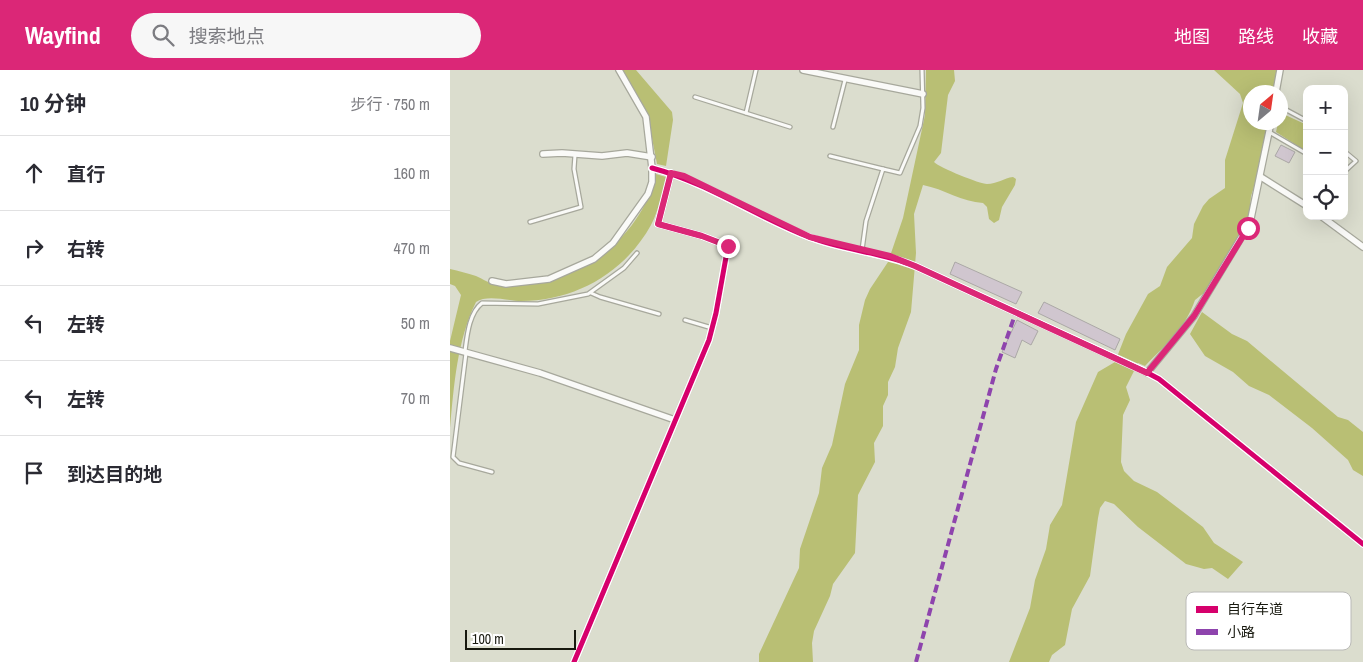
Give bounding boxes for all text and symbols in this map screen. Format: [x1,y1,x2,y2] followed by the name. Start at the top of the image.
[131,13,481,58] search box
[25,19,101,51] text: Wayfind
[149,21,177,49] icon: search
[189,23,265,49] text: 搜索地点
[1174,24,1210,49] text: 地图
[1238,24,1274,49] text: 路线
[1302,24,1338,49] text: 收藏
[1243,85,1288,130] north arrow
[1303,85,1348,220] map controls
[1303,85,1348,130] button: +
[20,89,86,118] text: 10 分钟
[351,93,430,115] text: 步行 · 750 m
[1303,130,1348,175] button: −
[20,159,48,187] icon: ahead
[67,161,105,187] text: 直行
[394,162,430,184] text: 160 m
[1303,175,1348,220] button: locate
[1237,217,1260,240] route start
[20,234,48,262] icon: right
[717,235,740,258] route end
[67,236,105,262] text: 右转
[394,237,430,259] text: 470 m
[20,309,48,337] icon: left
[67,311,105,337] text: 左转
[401,312,430,334] text: 50 m
[20,384,48,412] icon: left
[67,386,105,412] text: 左转
[401,387,430,409] text: 70 m
[20,459,48,487] icon: arrive
[67,461,162,487] text: 到达目的地
[1186,592,1351,650] legend
[1227,600,1283,618] text: 自行车道
[1227,623,1255,641] text: 小路
[465,627,576,650] scale bar
[472,630,504,648] text: 100 m

